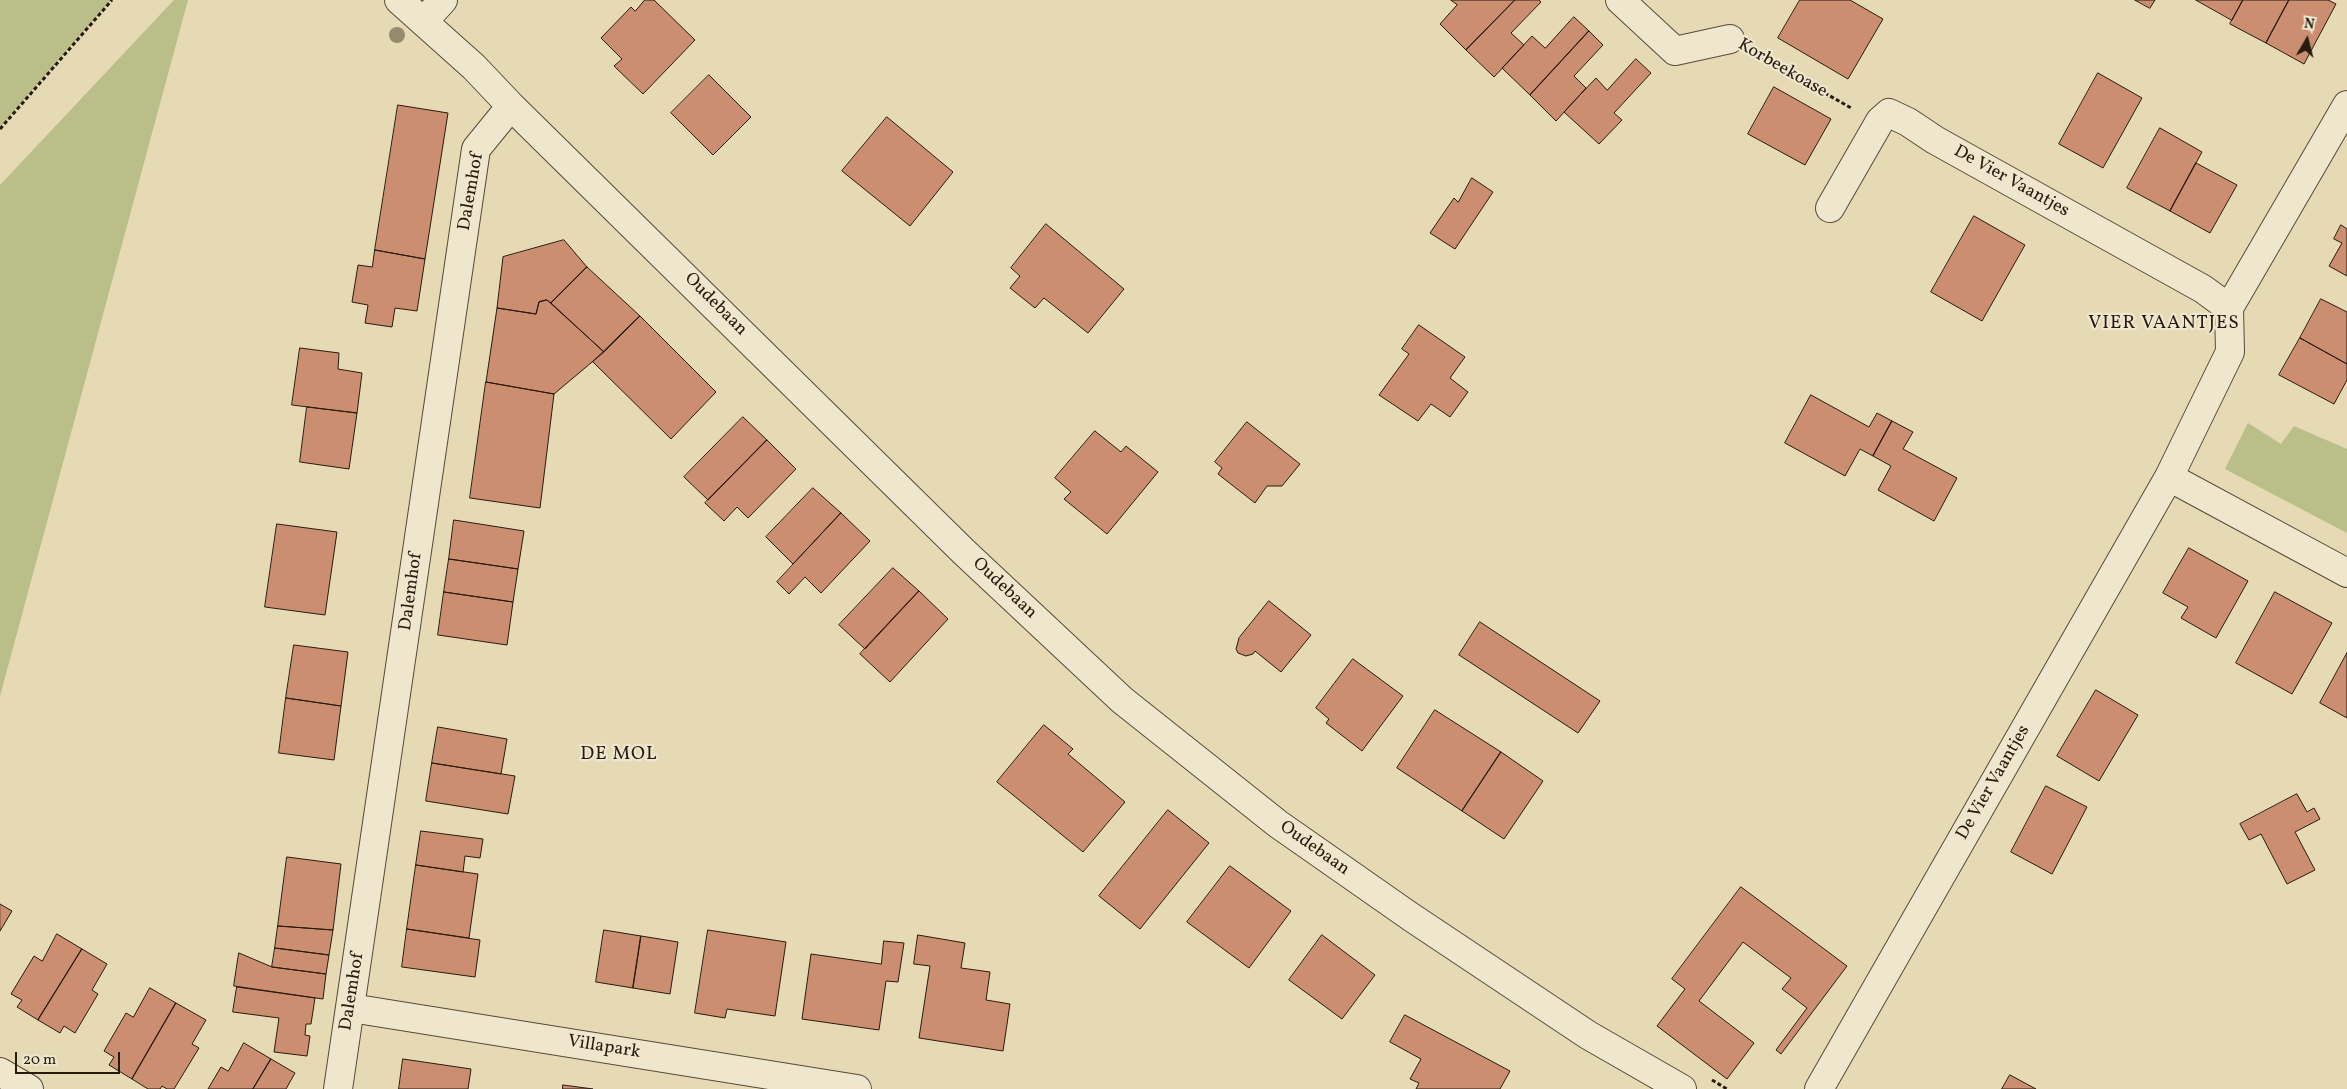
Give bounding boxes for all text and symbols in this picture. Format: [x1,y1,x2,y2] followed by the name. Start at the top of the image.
[2282,15,2332,65] north arrow
[2303,15,2316,35] text: N
[1733,35,1831,103] street label: Korbeekoase
[1949,141,2073,223] street label: De Vier Vaantjes
[455,152,489,232] street label: Dalemhof
[679,269,751,341] street label: Oudebaan
[2087,314,2241,336] district label: VIER VAANTJES
[396,552,428,632] street label: Dalemhof
[967,554,1041,624] street label: Oudebaan
[1952,722,2036,844] street label: De Vier Vaantjes
[580,745,658,767] district label: DE MOL
[1275,817,1353,881] street label: Oudebaan
[336,952,370,1032] street label: Dalemhof
[566,1032,642,1064] street label: Villapark
[18,1042,122,1074] scale bar
[23,1050,56,1071] text: 20 m

